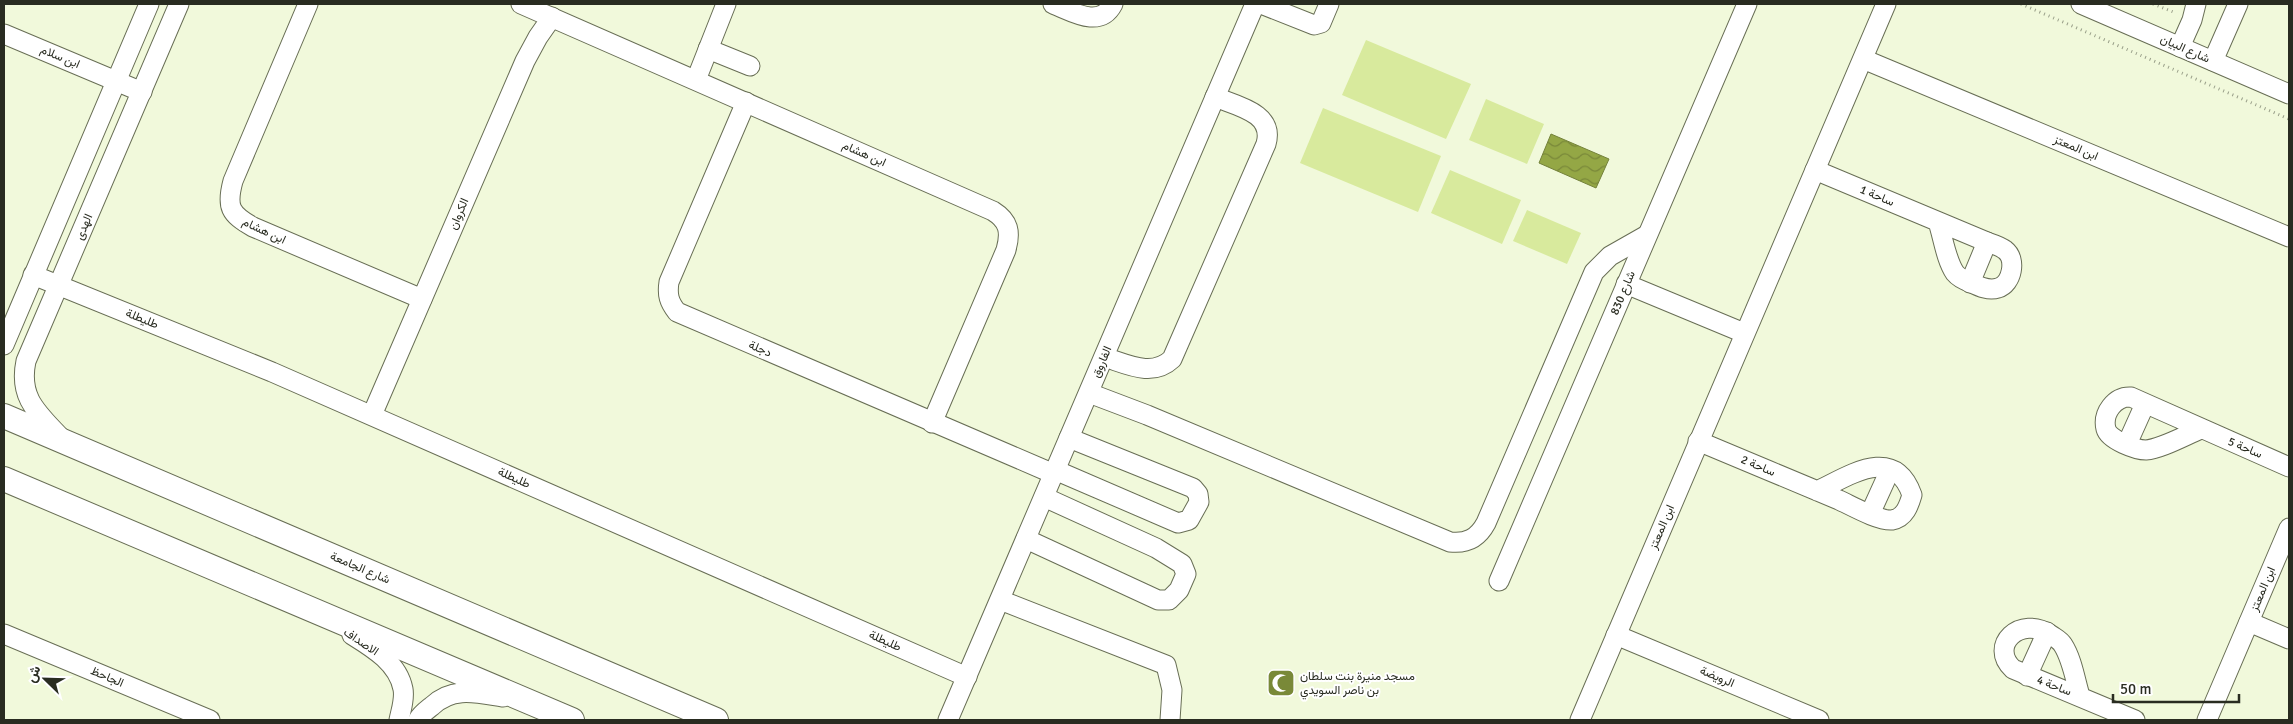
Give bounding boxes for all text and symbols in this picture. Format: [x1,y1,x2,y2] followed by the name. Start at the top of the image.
[2157,31,2212,68] street label: شارع البيان
[38,42,82,72] street label: ابن سلام
[2051,132,2100,164] street label: ابن المعتز
[840,138,888,170] street label: ابن هشام
[1858,182,1896,210] street label: ساحة 1
[446,196,472,232] street label: الكروان
[72,212,96,242] street label: الهدى
[240,214,288,248] street label: ابن هشام
[1607,269,1640,318] street label: شارع 830
[123,306,161,332] street label: طليطلة
[746,337,774,361] street label: دجلة
[1089,344,1115,380] street label: الفاروق
[2226,434,2264,462] street label: ساحة 5
[1739,452,1777,480] street label: ساحة 2
[495,464,533,492] street label: طليطلة
[1646,503,1678,552] street label: ابن المعتز
[327,549,392,588] street label: شارع الجامعة
[2247,565,2279,614] street label: ابن المعتز
[341,625,381,659] street label: الاصداف
[866,627,904,655] street label: طليطلة
[20,654,70,704] north arrow
[22,663,45,685] text: ش
[88,663,126,691] street label: الجاحظ
[1697,663,1737,691] street label: الرويضة
[1266,668,1296,698] mosque icon: مسجد منيرة بنت سلطان بن ناصر السويدي
[1300,669,1415,700] place label: مسجد منيرة بنت سلطان بن ناصر السويدي
[2113,672,2239,704] scale bar
[2035,673,2073,699] street label: ساحة 4
[2120,680,2151,698] text: 50 m

